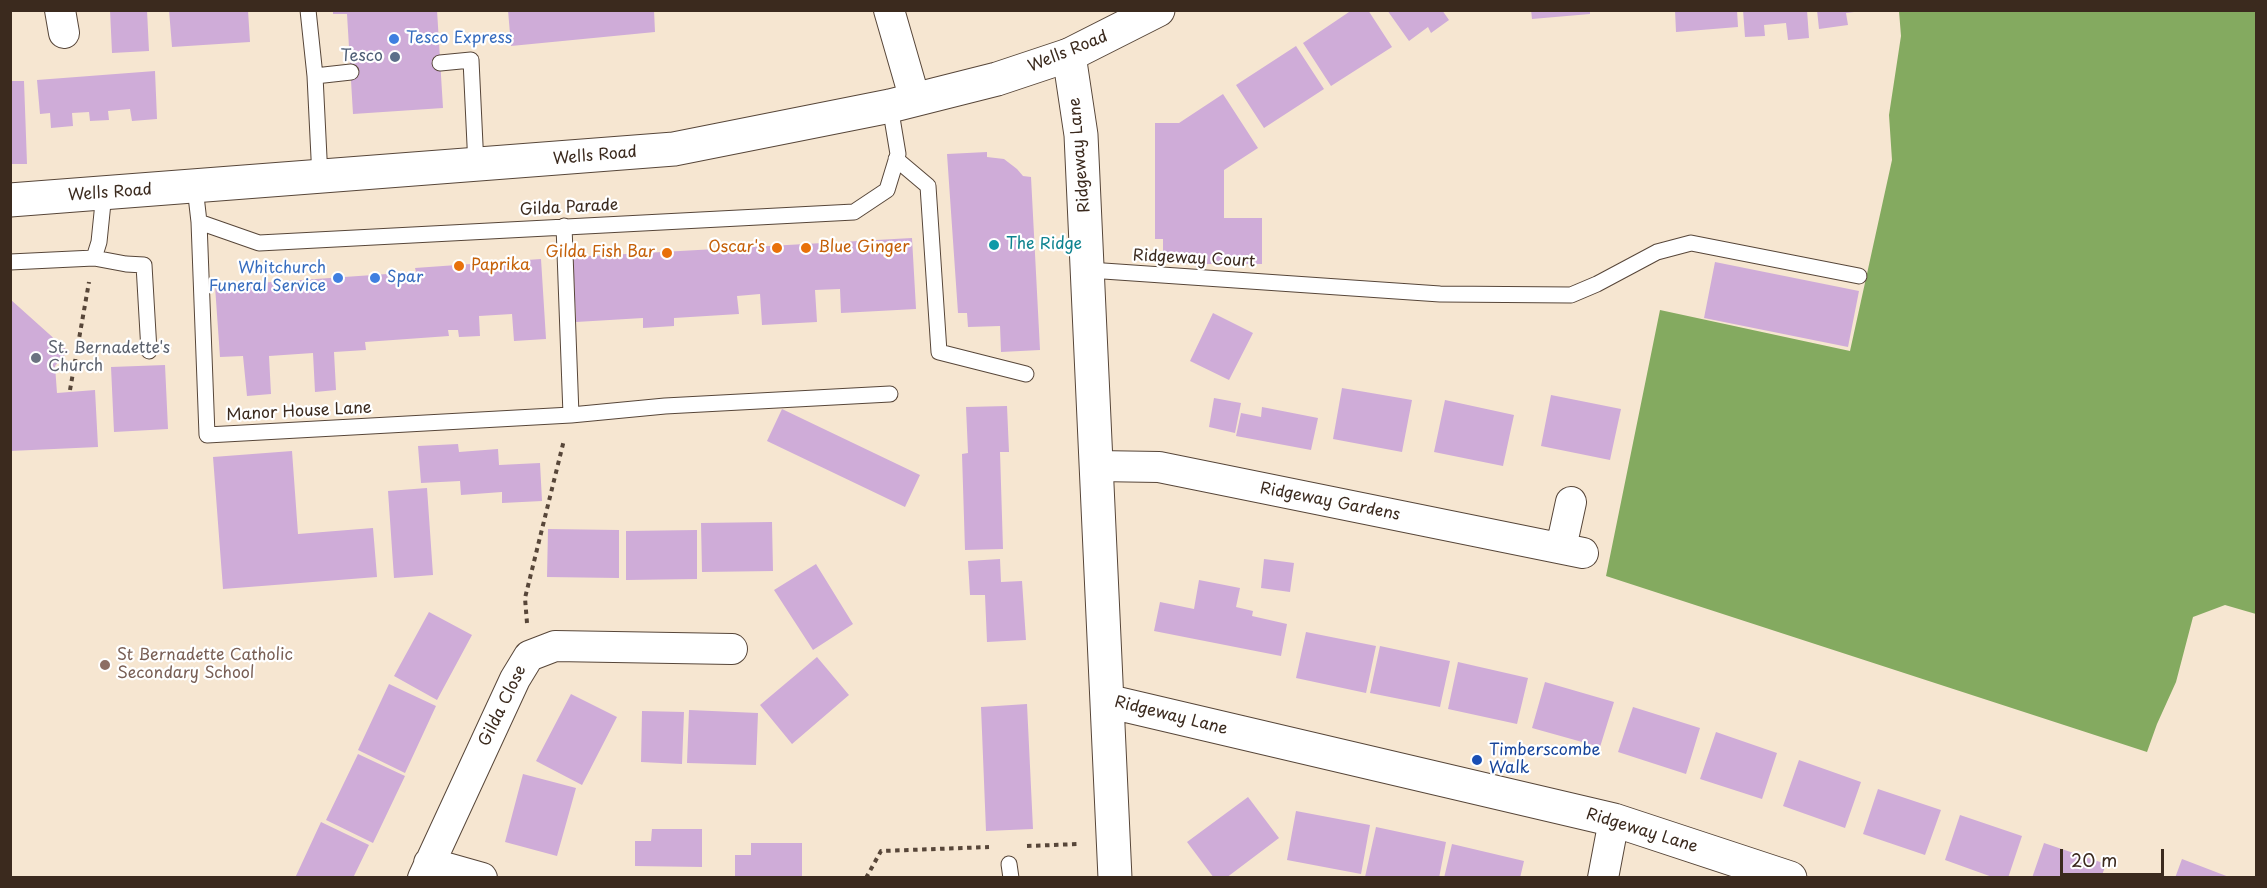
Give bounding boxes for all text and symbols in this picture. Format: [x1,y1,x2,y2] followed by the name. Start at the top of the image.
[1025,27,1111,77] street label: Wells Road
[406,29,512,49] place label: Tesco Express
[387,32,401,46] marker: Tesco Express
[341,47,383,67] place label: Tesco
[388,50,402,64] marker: Tesco
[1065,96,1095,214] street label: Ridgeway Lane
[552,143,638,169] street label: Wells Road
[67,180,153,206] street label: Wells Road
[519,196,619,220] street label: Gilda Parade
[1006,235,1082,255] place label: The Ridge
[708,238,765,258] place label: Oscar's
[818,238,910,258] place label: Blue Ginger
[987,238,1001,252] marker: The Ridge
[770,241,784,255] marker: Oscar's
[799,241,813,255] marker: Blue Ginger
[546,243,655,263] place label: Gilda Fish Bar
[660,246,674,260] marker: Gilda Fish Bar
[1132,246,1256,272] street label: Ridgeway Court
[471,256,530,276] place label: Paprika
[209,259,326,297] place label: Whitchurch Funeral Service
[452,259,466,273] marker: Paprika
[387,268,423,288] place label: Spar
[331,271,345,285] marker: Whitchurch Funeral Service
[368,271,382,285] marker: Spar
[48,339,170,377] place label: St. Bernadette's Church
[29,351,43,365] marker: St. Bernadette's Church
[226,399,372,425] street label: Manor House Lane
[1258,479,1402,525] street label: Ridgeway Gardens
[117,646,293,684] place label: St Bernadette Catholic Secondary School
[98,658,112,672] marker: St Bernadette Catholic Secondary School
[475,663,531,749] street label: Gilda Close
[1112,693,1230,739] street label: Ridgeway Lane
[1489,741,1601,779] place label: Timberscombe Walk
[1470,753,1484,767] marker: Timberscombe Walk
[1584,805,1700,857] street label: Ridgeway Lane
[2063,837,2166,875] scale bar
[2071,846,2117,873] text: 20 m

